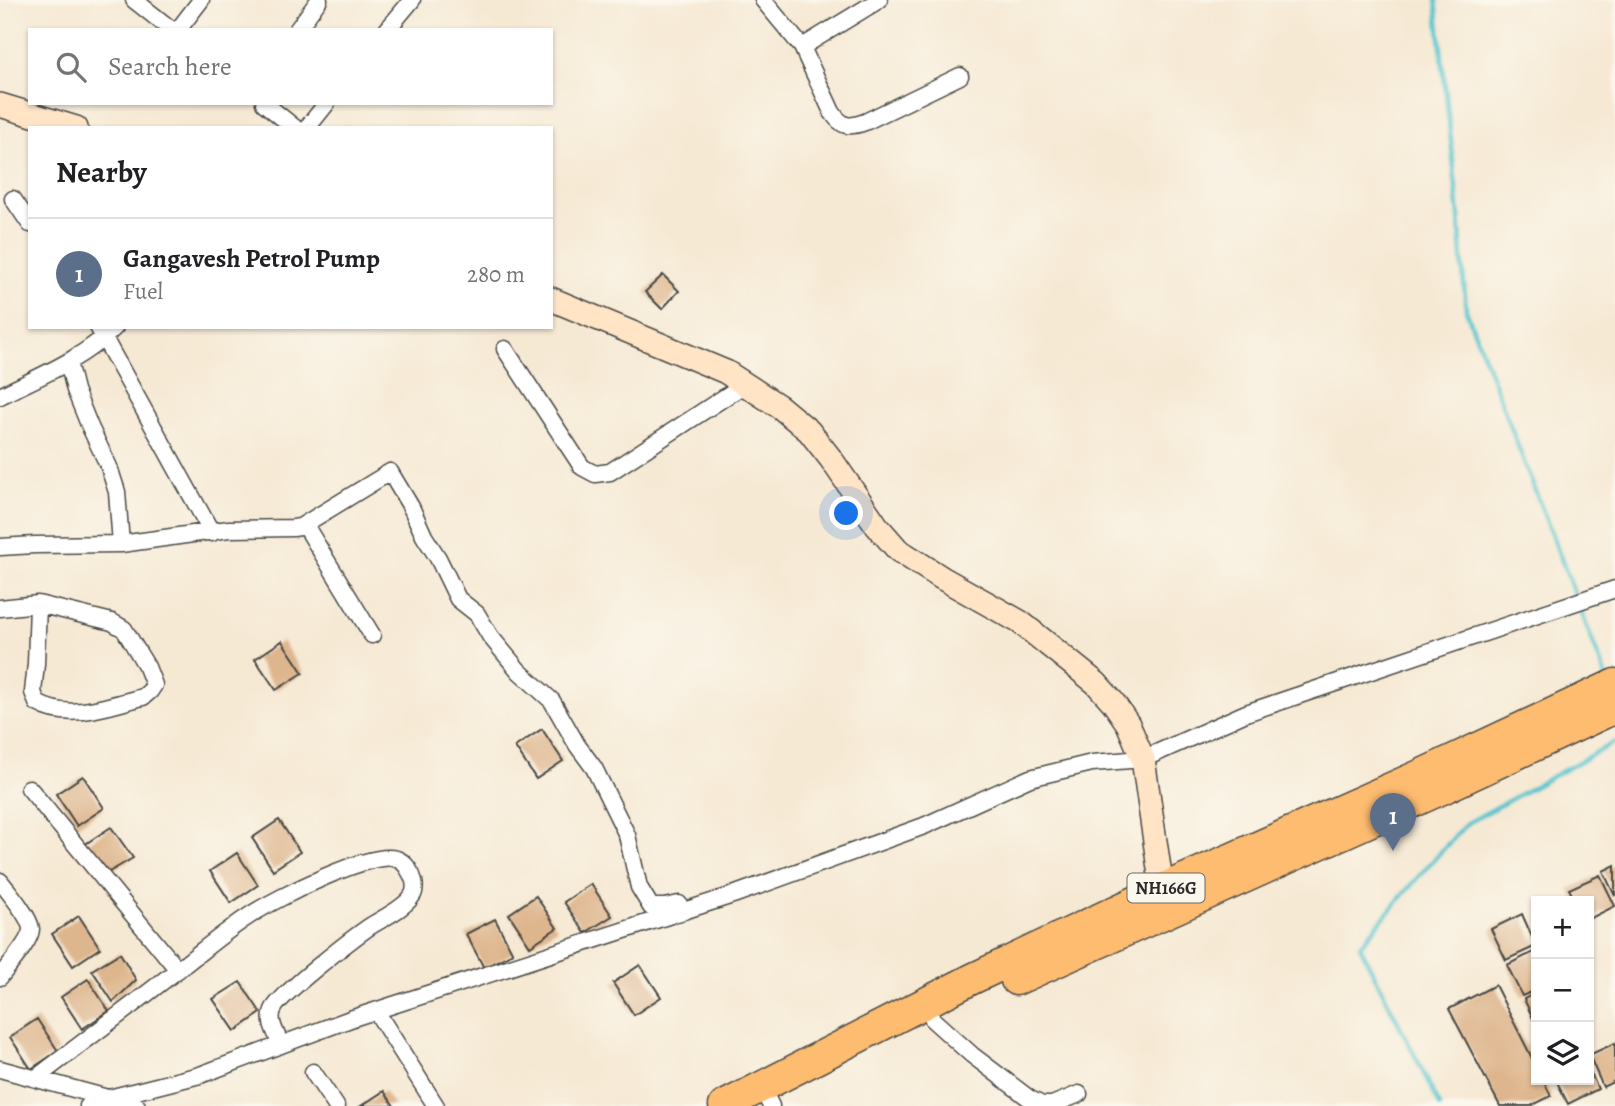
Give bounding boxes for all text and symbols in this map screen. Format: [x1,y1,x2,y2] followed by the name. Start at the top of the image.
[28,28,553,105] search box
[52,48,90,86] icon: search
[108,49,232,84] text: Search here
[56,152,147,192] text: Nearby
[123,241,380,276] text: Gangavesh Petrol Pump
[75,259,83,290] text: 1
[467,259,525,290] text: 280 m
[123,276,163,307] text: Fuel
[829,496,863,530] your location
[1370,793,1416,851] pin: 1
[1128,874,1204,903] road number: NH166G
[1531,896,1594,1085] map controls
[1531,896,1594,959] button: +
[1531,959,1594,1022] button: −
[1531,1022,1594,1085] button: layers

